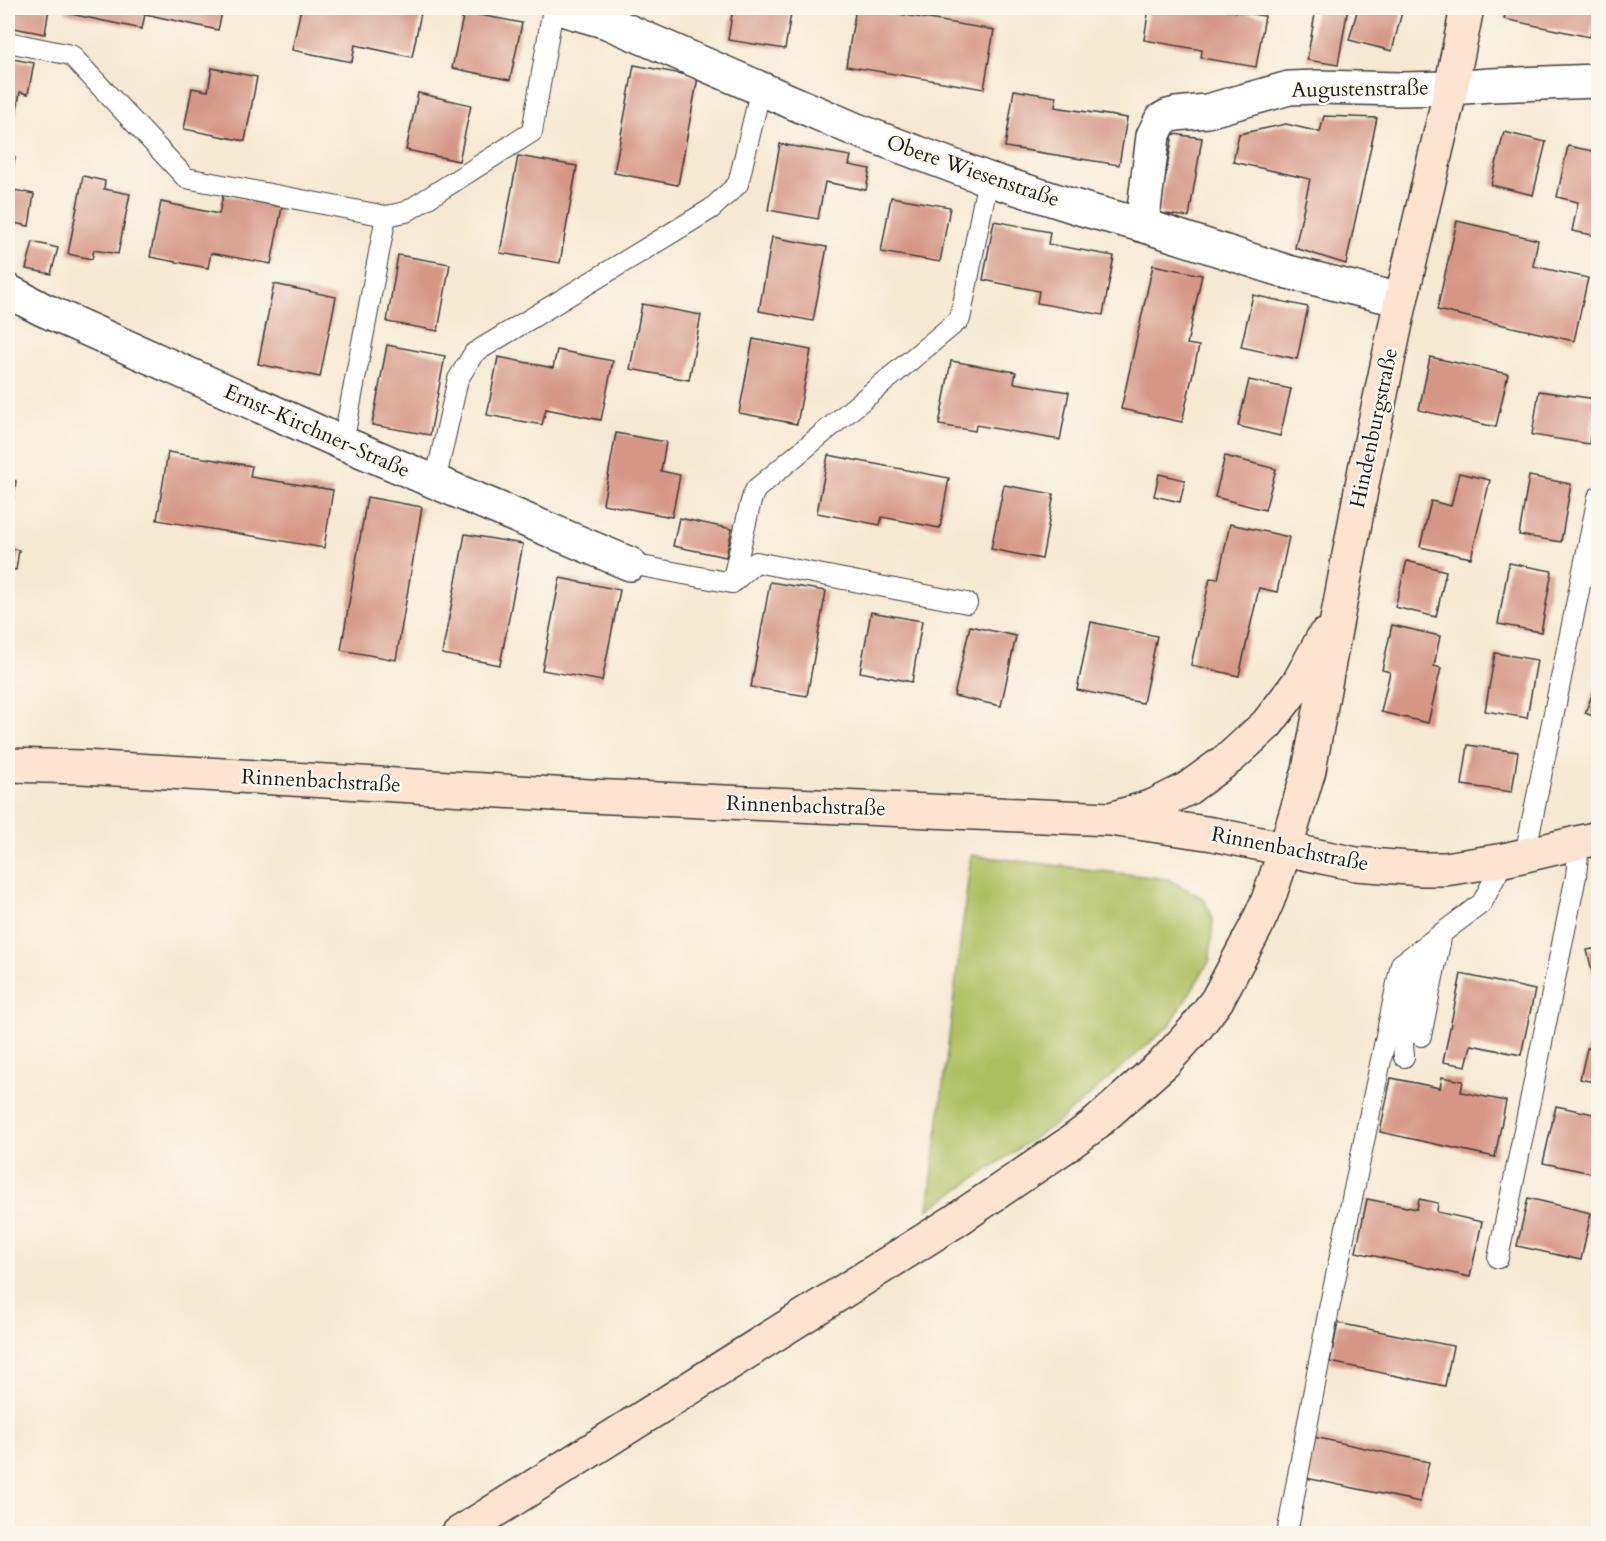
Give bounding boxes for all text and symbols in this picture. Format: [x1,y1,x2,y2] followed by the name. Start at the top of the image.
[1291,73,1429,105] street label: Augustenstraße
[883,128,1063,214] street label: Obere Wiesenstraße
[1343,345,1405,511] street label: Hindenburgstraße
[220,377,414,485] street label: Ernst-Kirchner-Straße
[241,762,401,800] street label: Rinnenbachstraße
[726,789,886,823] street label: Rinnenbachstraße
[1209,820,1371,878] street label: Rinnenbachstraße

